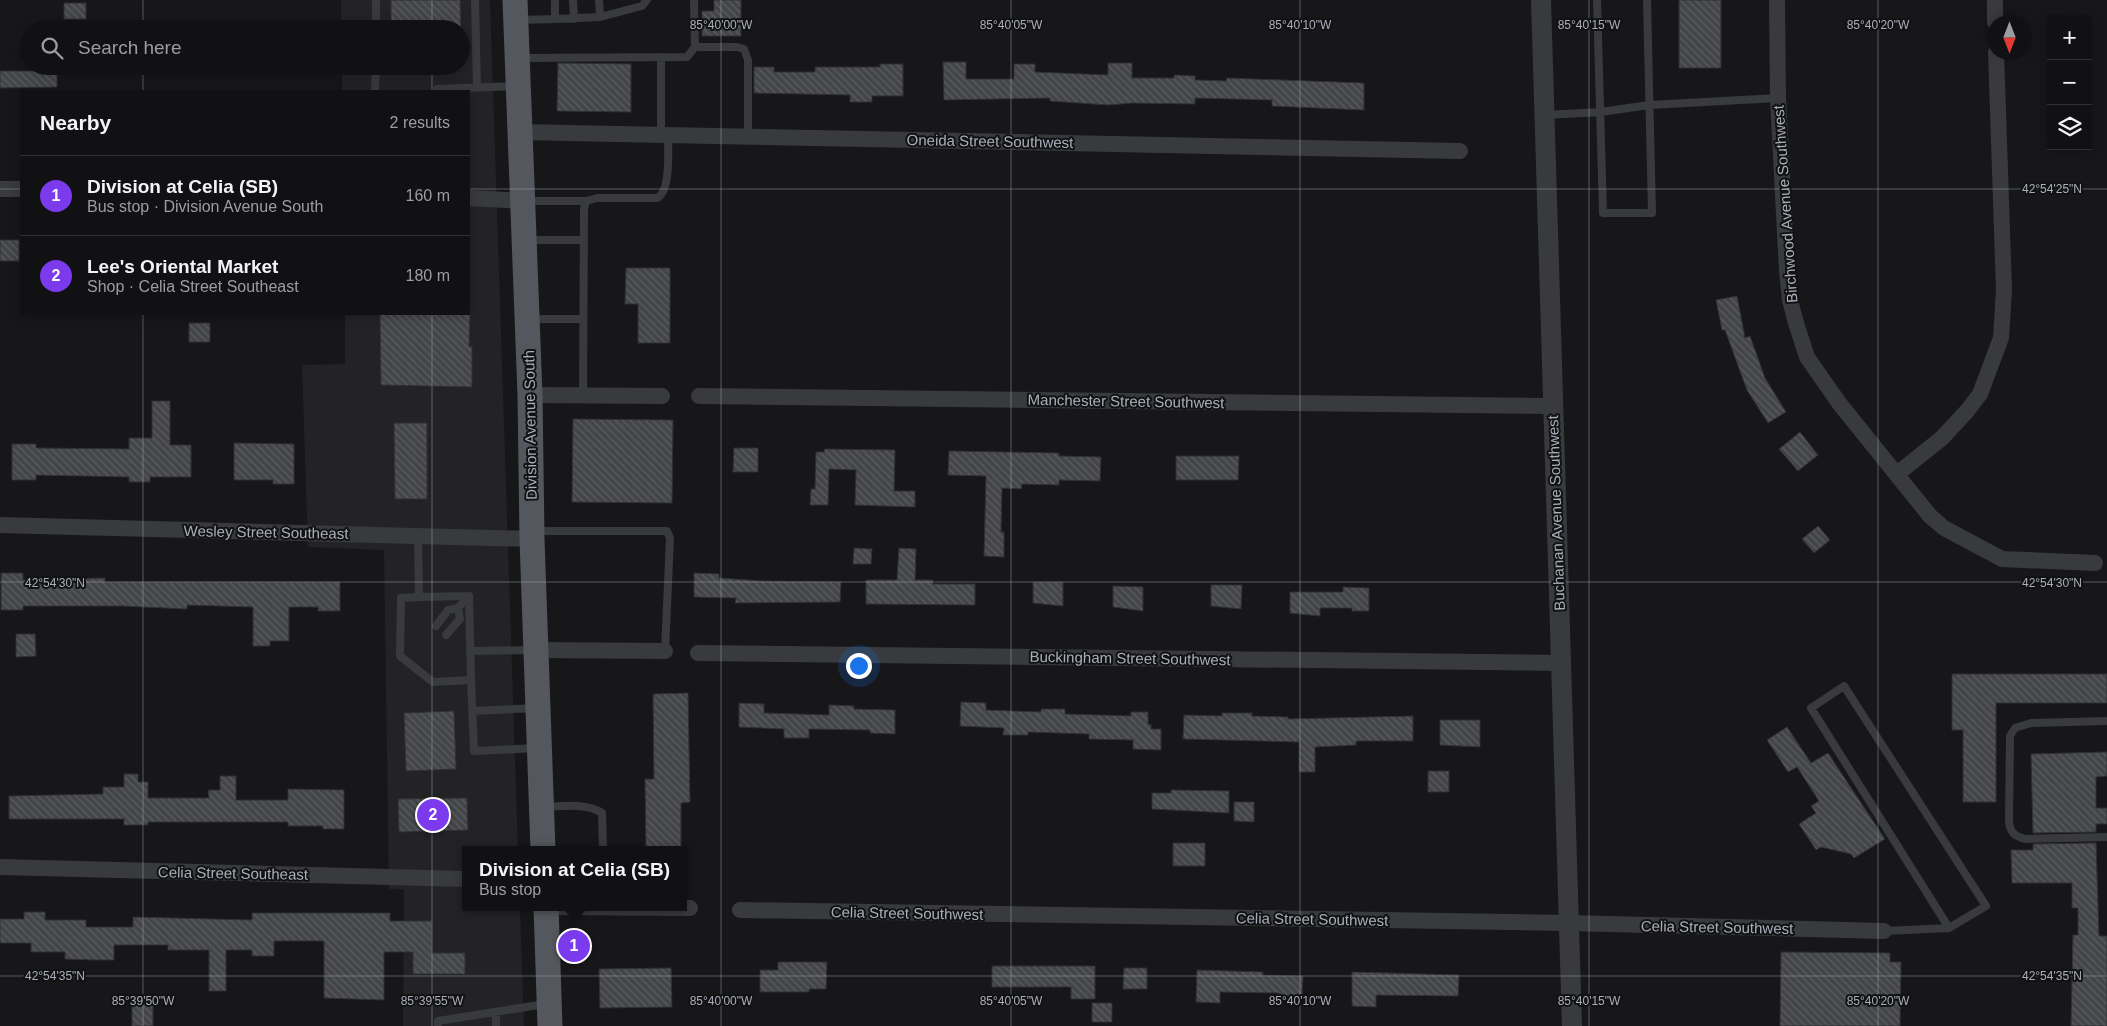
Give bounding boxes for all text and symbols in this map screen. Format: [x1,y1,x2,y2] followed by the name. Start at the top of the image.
[1987,15,2032,60] north arrow
[2047,15,2092,150] map controls
[2047,15,2092,60] button: +
[690,18,753,32] text: 85°40'00"W
[980,18,1043,32] text: 85°40'05"W
[1269,18,1332,32] text: 85°40'10"W
[1558,18,1621,32] text: 85°40'15"W
[1847,18,1910,32] text: 85°40'20"W
[20,20,470,75] search box
[38,34,66,62] icon: search
[78,37,182,58] text: Search here
[2047,60,2092,105] button: −
[1770,104,1800,303] street label: Birchwood Avenue Southwest
[2047,105,2092,150] button: layers
[40,111,111,134] text: Nearby
[390,114,450,131] text: 2 results
[906,131,1074,151] street label: Oneida Street Southwest
[87,176,278,197] text: Division at Celia (SB)
[2022,182,2082,196] text: 42°54'25"N
[52,187,60,204] text: 1
[406,187,450,204] text: 160 m
[87,198,323,215] text: Bus stop · Division Avenue South
[87,256,278,277] text: Lee's Oriental Market
[52,267,60,284] text: 2
[406,267,450,284] text: 180 m
[87,278,299,295] text: Shop · Celia Street Southeast
[520,350,540,500] street label: Division Avenue South
[1027,391,1225,411] street label: Manchester Street Southwest
[1544,414,1568,611] street label: Buchanan Avenue Southwest
[183,522,349,542] street label: Wesley Street Southeast
[25,576,85,590] text: 42°54'30"N
[2022,576,2082,590] text: 42°54'30"N
[1029,648,1231,668] street label: Buckingham Street Southwest
[846,653,872,679] your location
[417,796,449,834] pin: 2
[462,846,687,911] popup
[479,859,670,880] text: Division at Celia (SB)
[158,863,309,883] street label: Celia Street Southeast
[479,881,541,898] text: Bus stop
[831,903,984,923] street label: Celia Street Southwest
[1236,909,1389,929] street label: Celia Street Southwest
[1641,917,1794,937] street label: Celia Street Southwest
[558,927,590,965] pin: 1
[25,969,85,983] text: 42°54'35"N
[2022,969,2082,983] text: 42°54'35"N
[112,994,175,1008] text: 85°39'50"W
[401,994,464,1008] text: 85°39'55"W
[690,994,753,1008] text: 85°40'00"W
[980,994,1043,1008] text: 85°40'05"W
[1269,994,1332,1008] text: 85°40'10"W
[1558,994,1621,1008] text: 85°40'15"W
[1847,994,1910,1008] text: 85°40'20"W

